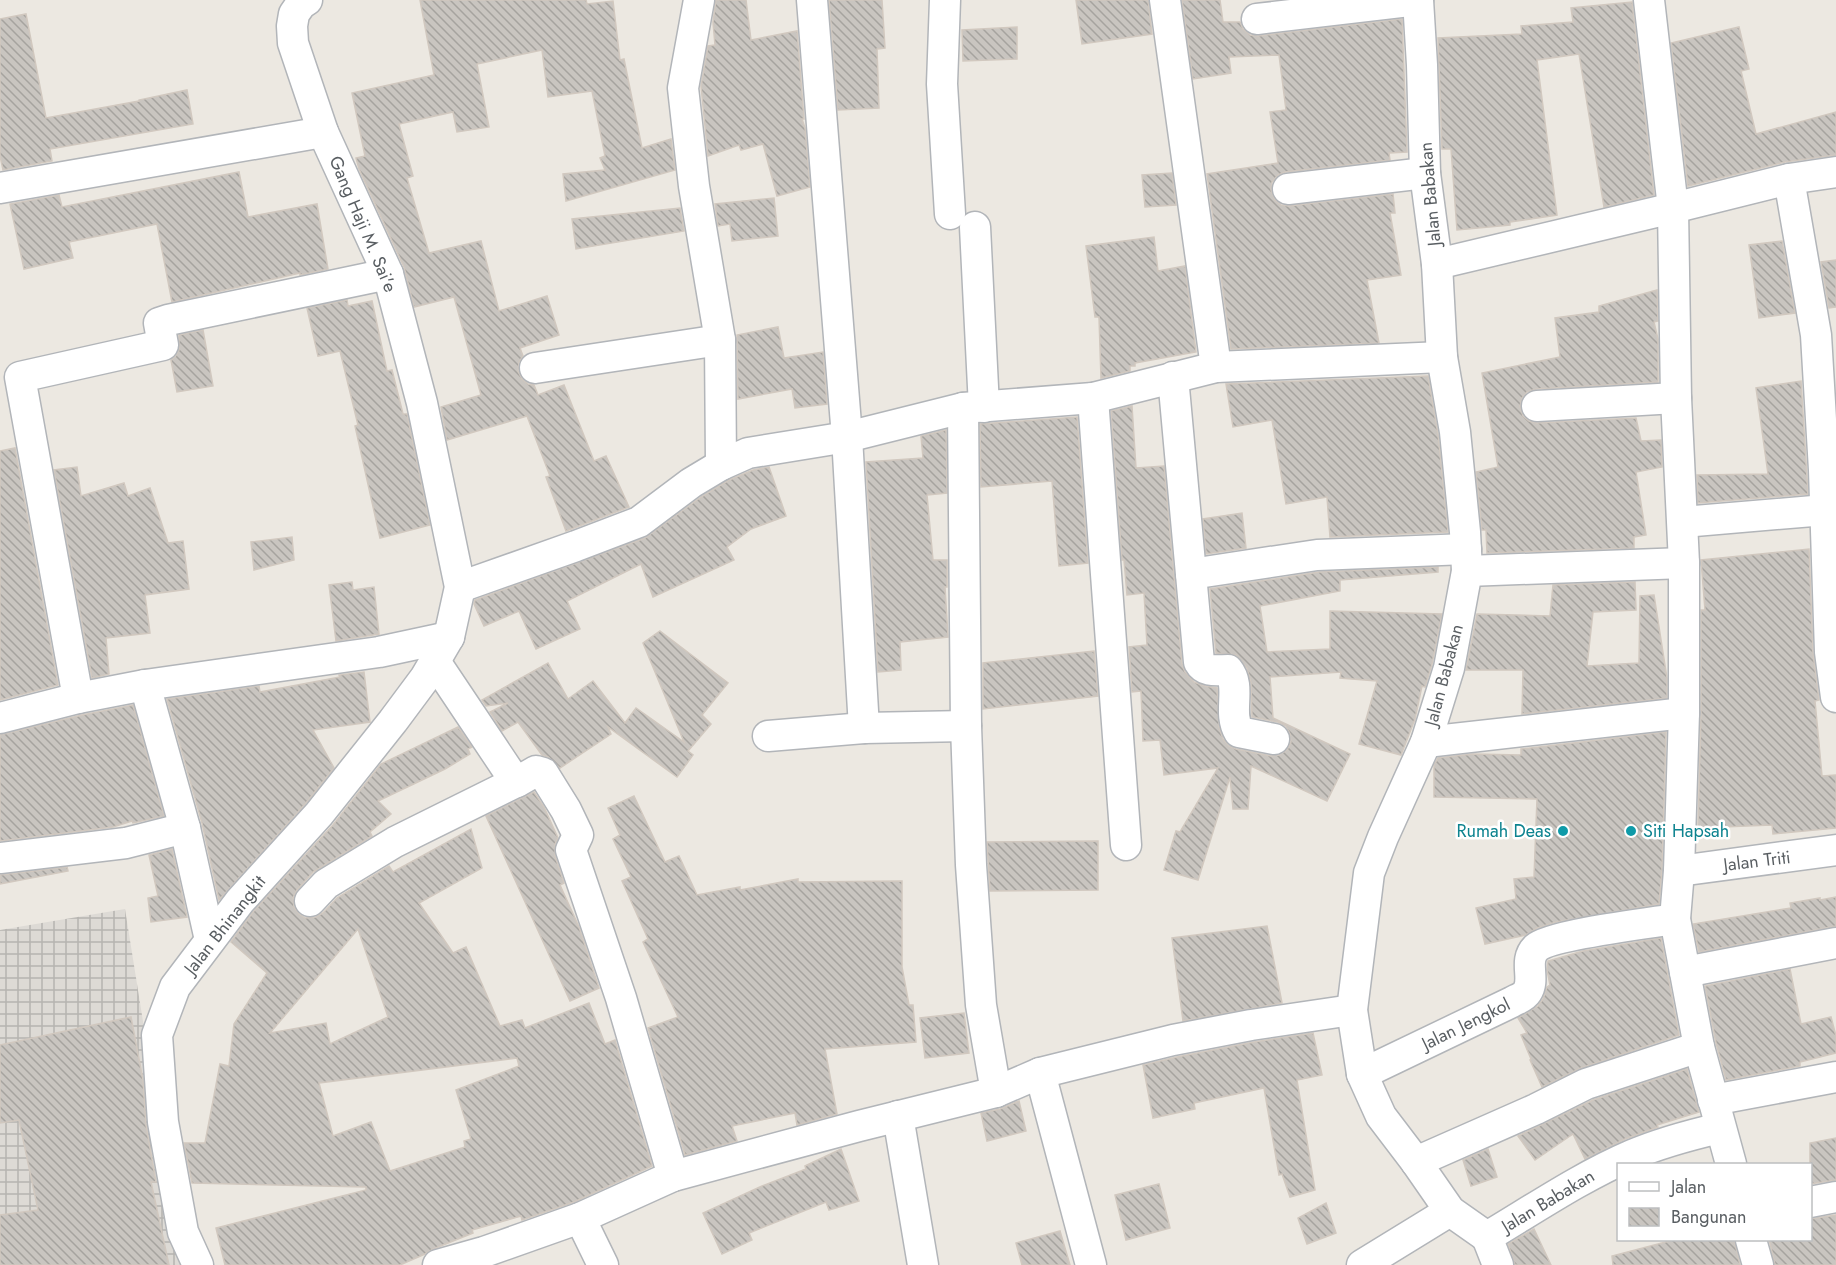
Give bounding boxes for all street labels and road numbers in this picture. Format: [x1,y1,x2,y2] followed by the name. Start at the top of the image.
[1413,141,1448,249] street label: Jalan Babakan
[323,152,403,296] street label: Gang Haji M. Sai'e
[1417,621,1470,731] street label: Jalan Babakan
[1720,844,1792,878] street label: Jalan Triti
[177,869,272,982] street label: Jalan Bhinangkit
[1416,991,1515,1058] street label: Jalan Jengkol
[1495,1163,1599,1240] street label: Jalan Babakan

